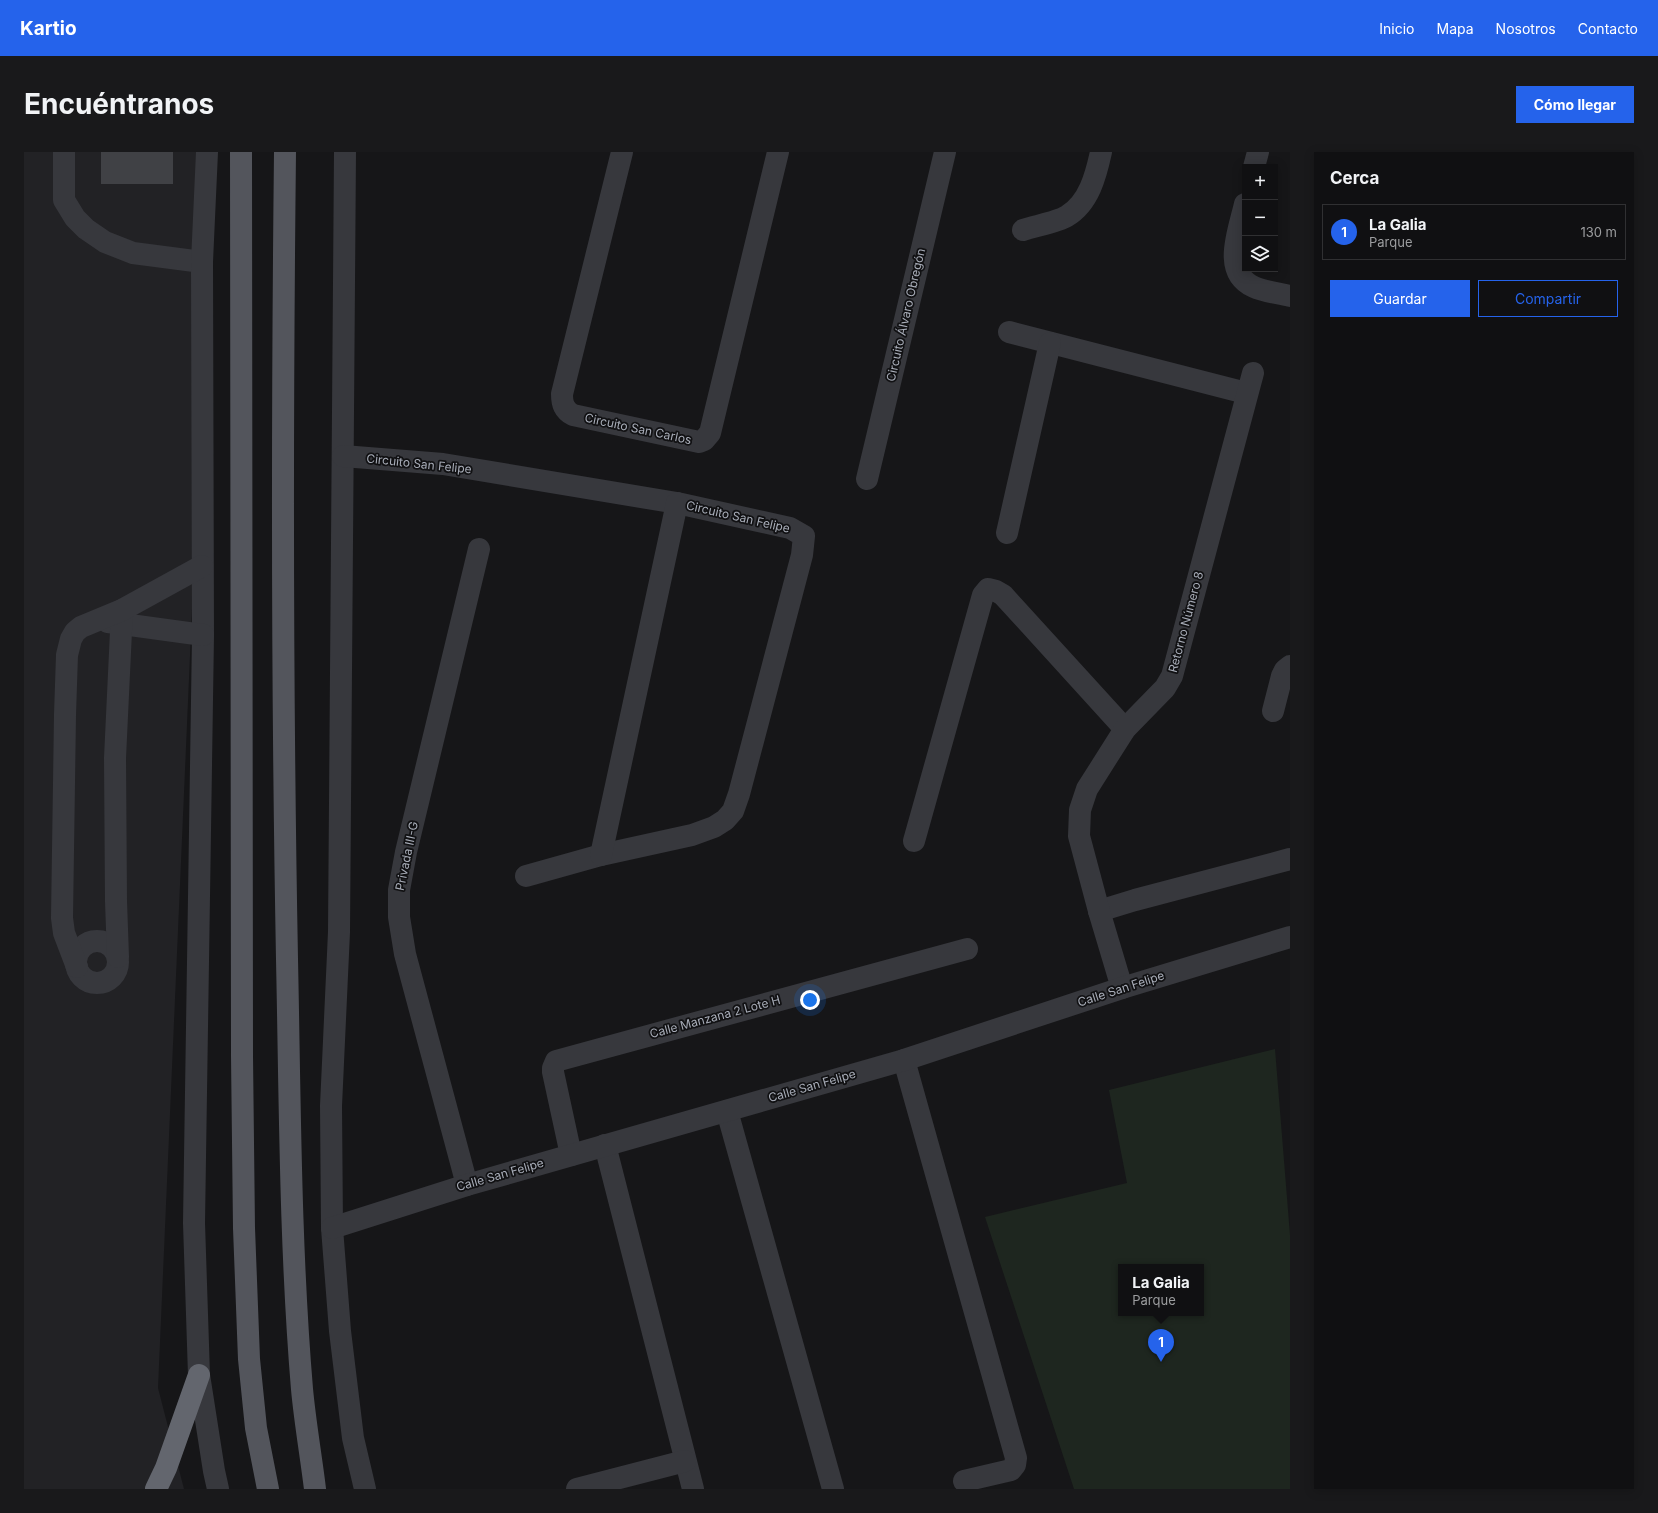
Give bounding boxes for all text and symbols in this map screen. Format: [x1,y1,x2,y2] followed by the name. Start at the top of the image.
[20,17,77,40] text: Kartio
[1379,20,1415,37] text: Inicio
[1437,20,1474,37] text: Mapa
[1496,20,1556,37] text: Nosotros
[1578,20,1638,37] text: Contacto
[1516,86,1634,123] button: Cómo llegar
[24,87,214,121] text: Encuéntranos
[1242,164,1278,272] map controls
[1242,164,1278,200] button: +
[1330,168,1379,188] text: Cerca
[1242,200,1278,236] button: −
[1369,215,1427,234] text: La Galia
[1341,224,1347,240] text: 1
[1580,224,1617,240] text: 130 m
[1369,234,1413,250] text: Parque
[1242,236,1278,272] button: layers
[883,247,928,383] street label: Circuito Álvaro Obregón
[1330,280,1470,317] button: Guardar
[1478,280,1618,317] button: Compartir
[583,410,693,447] street label: Circuito San Carlos
[366,451,472,476] street label: Circuito San Felipe
[685,497,791,536] street label: Circuito San Felipe
[1165,570,1206,674] street label: Retorno Número 8
[392,820,421,892] street label: Privada III-G
[1076,967,1166,1010] street label: Calle San Felipe
[800,990,820,1010] your location
[648,992,782,1041] street label: Calle Manzana 2 Lote H
[766,1066,857,1105] street label: Calle San Felipe
[454,1155,545,1194] street label: Calle San Felipe
[1118,1264,1204,1316] popup
[1132,1273,1190,1292] text: La Galia
[1132,1292,1176,1308] text: Parque
[1148,1329,1174,1362] pin: 1

